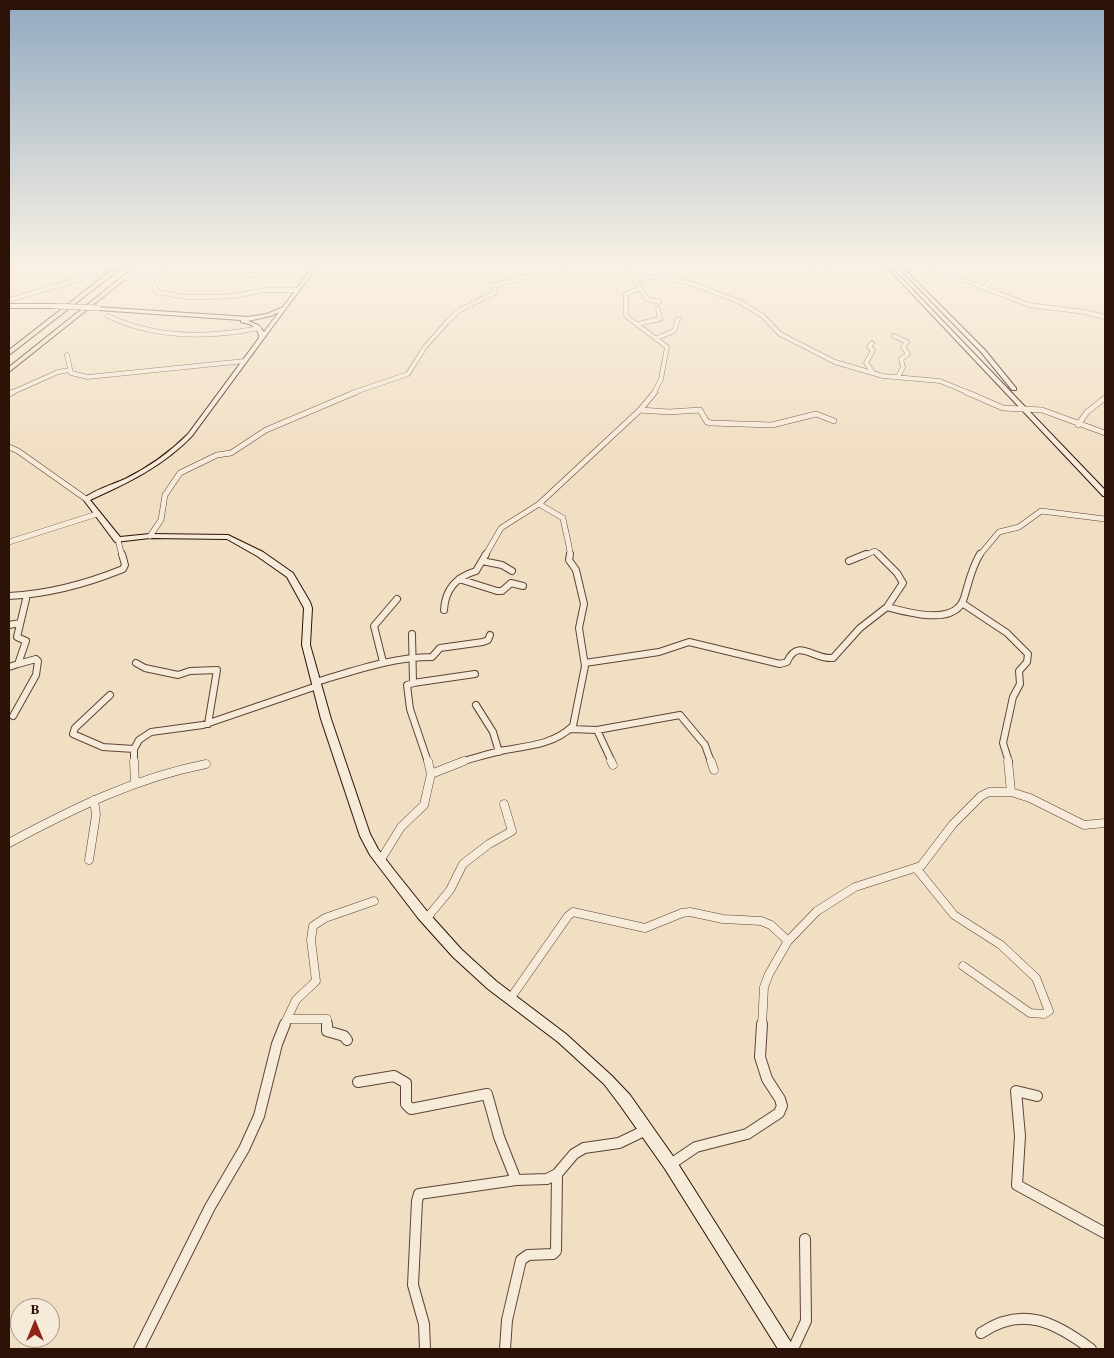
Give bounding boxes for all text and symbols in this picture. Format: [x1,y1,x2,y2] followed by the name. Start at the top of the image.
[10,1298,60,1348] north arrow
[31,1300,39,1318] text: B

